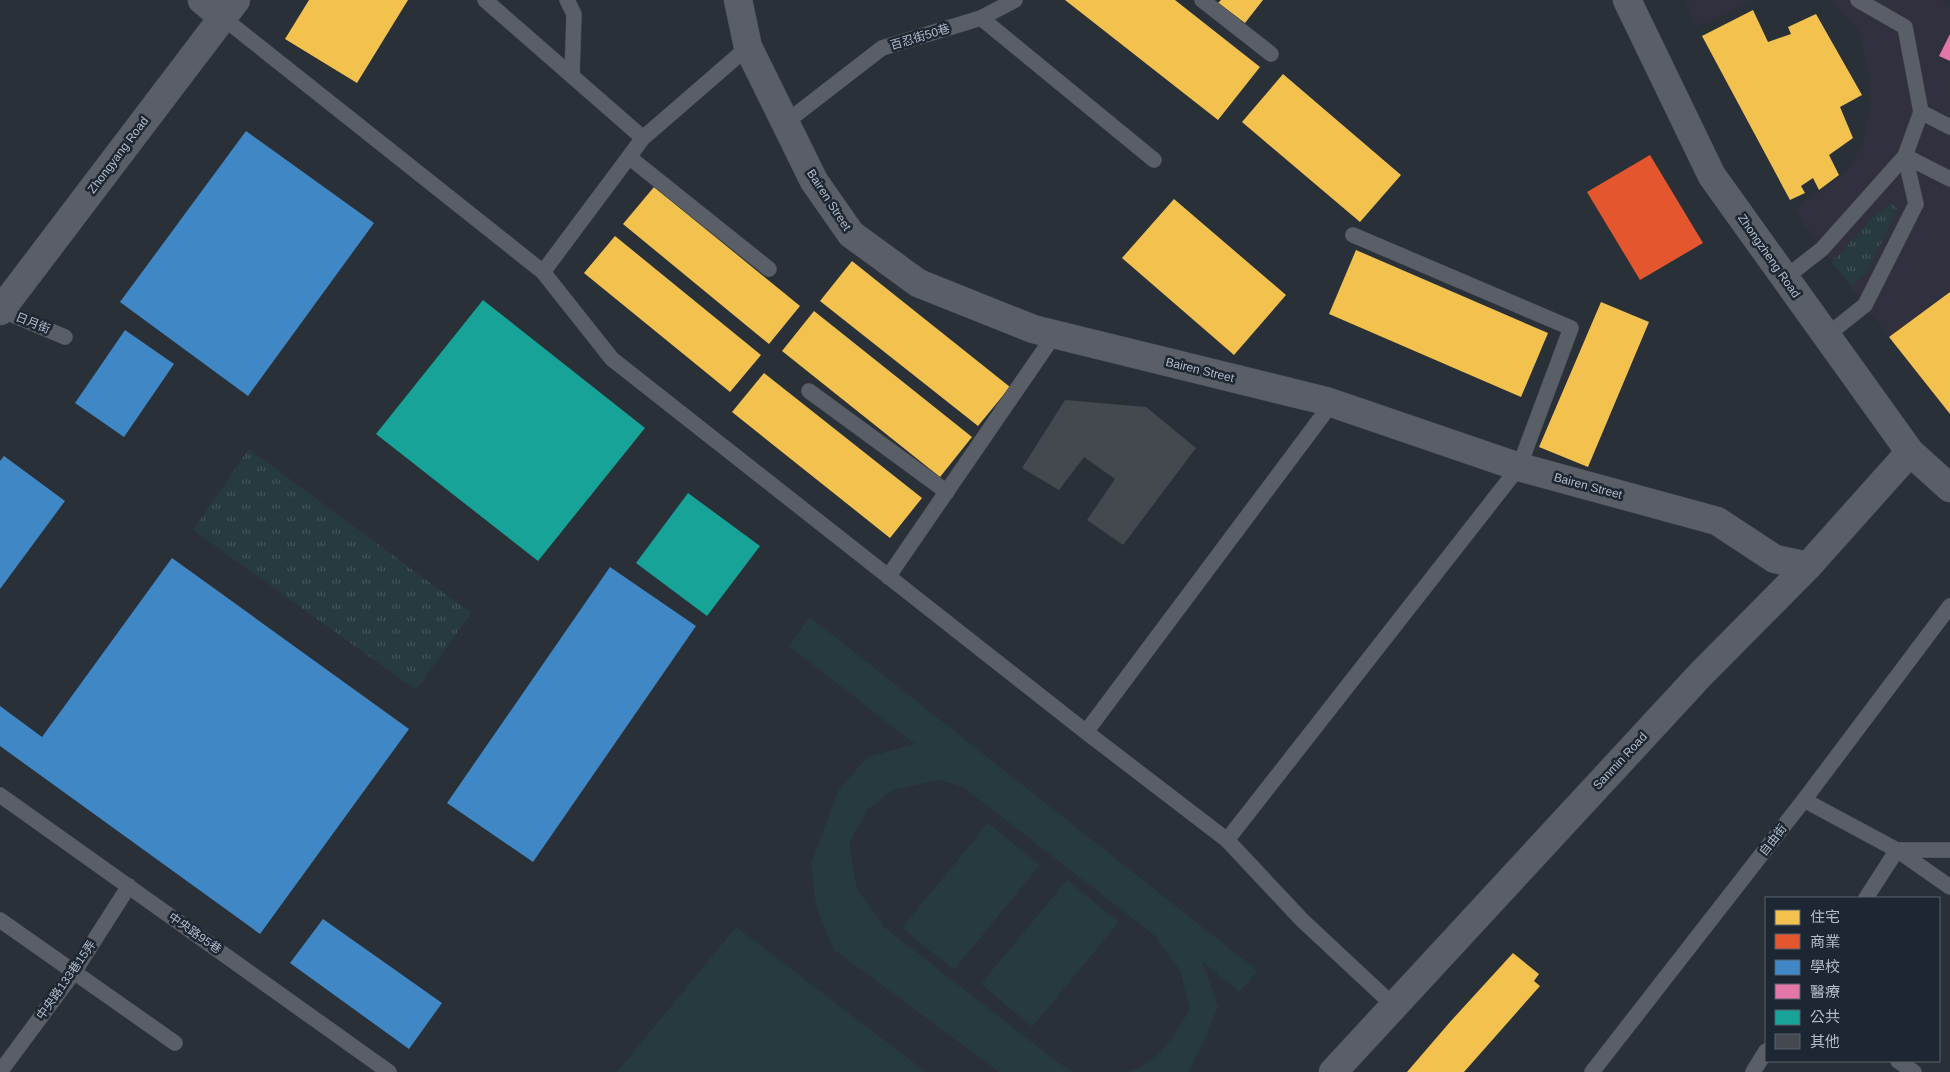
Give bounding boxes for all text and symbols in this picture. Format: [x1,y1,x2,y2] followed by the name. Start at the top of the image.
[889,21,951,53] street label: 百忍街50巷
[85,114,151,196] street label: Zhongyang Road
[804,167,854,234] street label: Bairen Street
[1735,212,1803,300] street label: Zhongzheng Road
[14,310,52,336] street label: 日月街
[1164,355,1236,385] street label: Bairen Street
[1552,470,1624,502] street label: Bairen Street
[1590,730,1650,792] street label: Sanmin Road
[1756,822,1790,858] street label: 自由街
[1765,897,1940,1062] legend
[1810,908,1840,925] text: 住宅
[166,910,224,956] street label: 中央路95巷
[1810,933,1840,950] text: 商業
[33,938,99,1022] street label: 中央路133巷15弄
[1810,958,1840,975] text: 學校
[1810,983,1840,1000] text: 醫療
[1810,1008,1840,1025] text: 公共
[1810,1033,1840,1050] text: 其他

